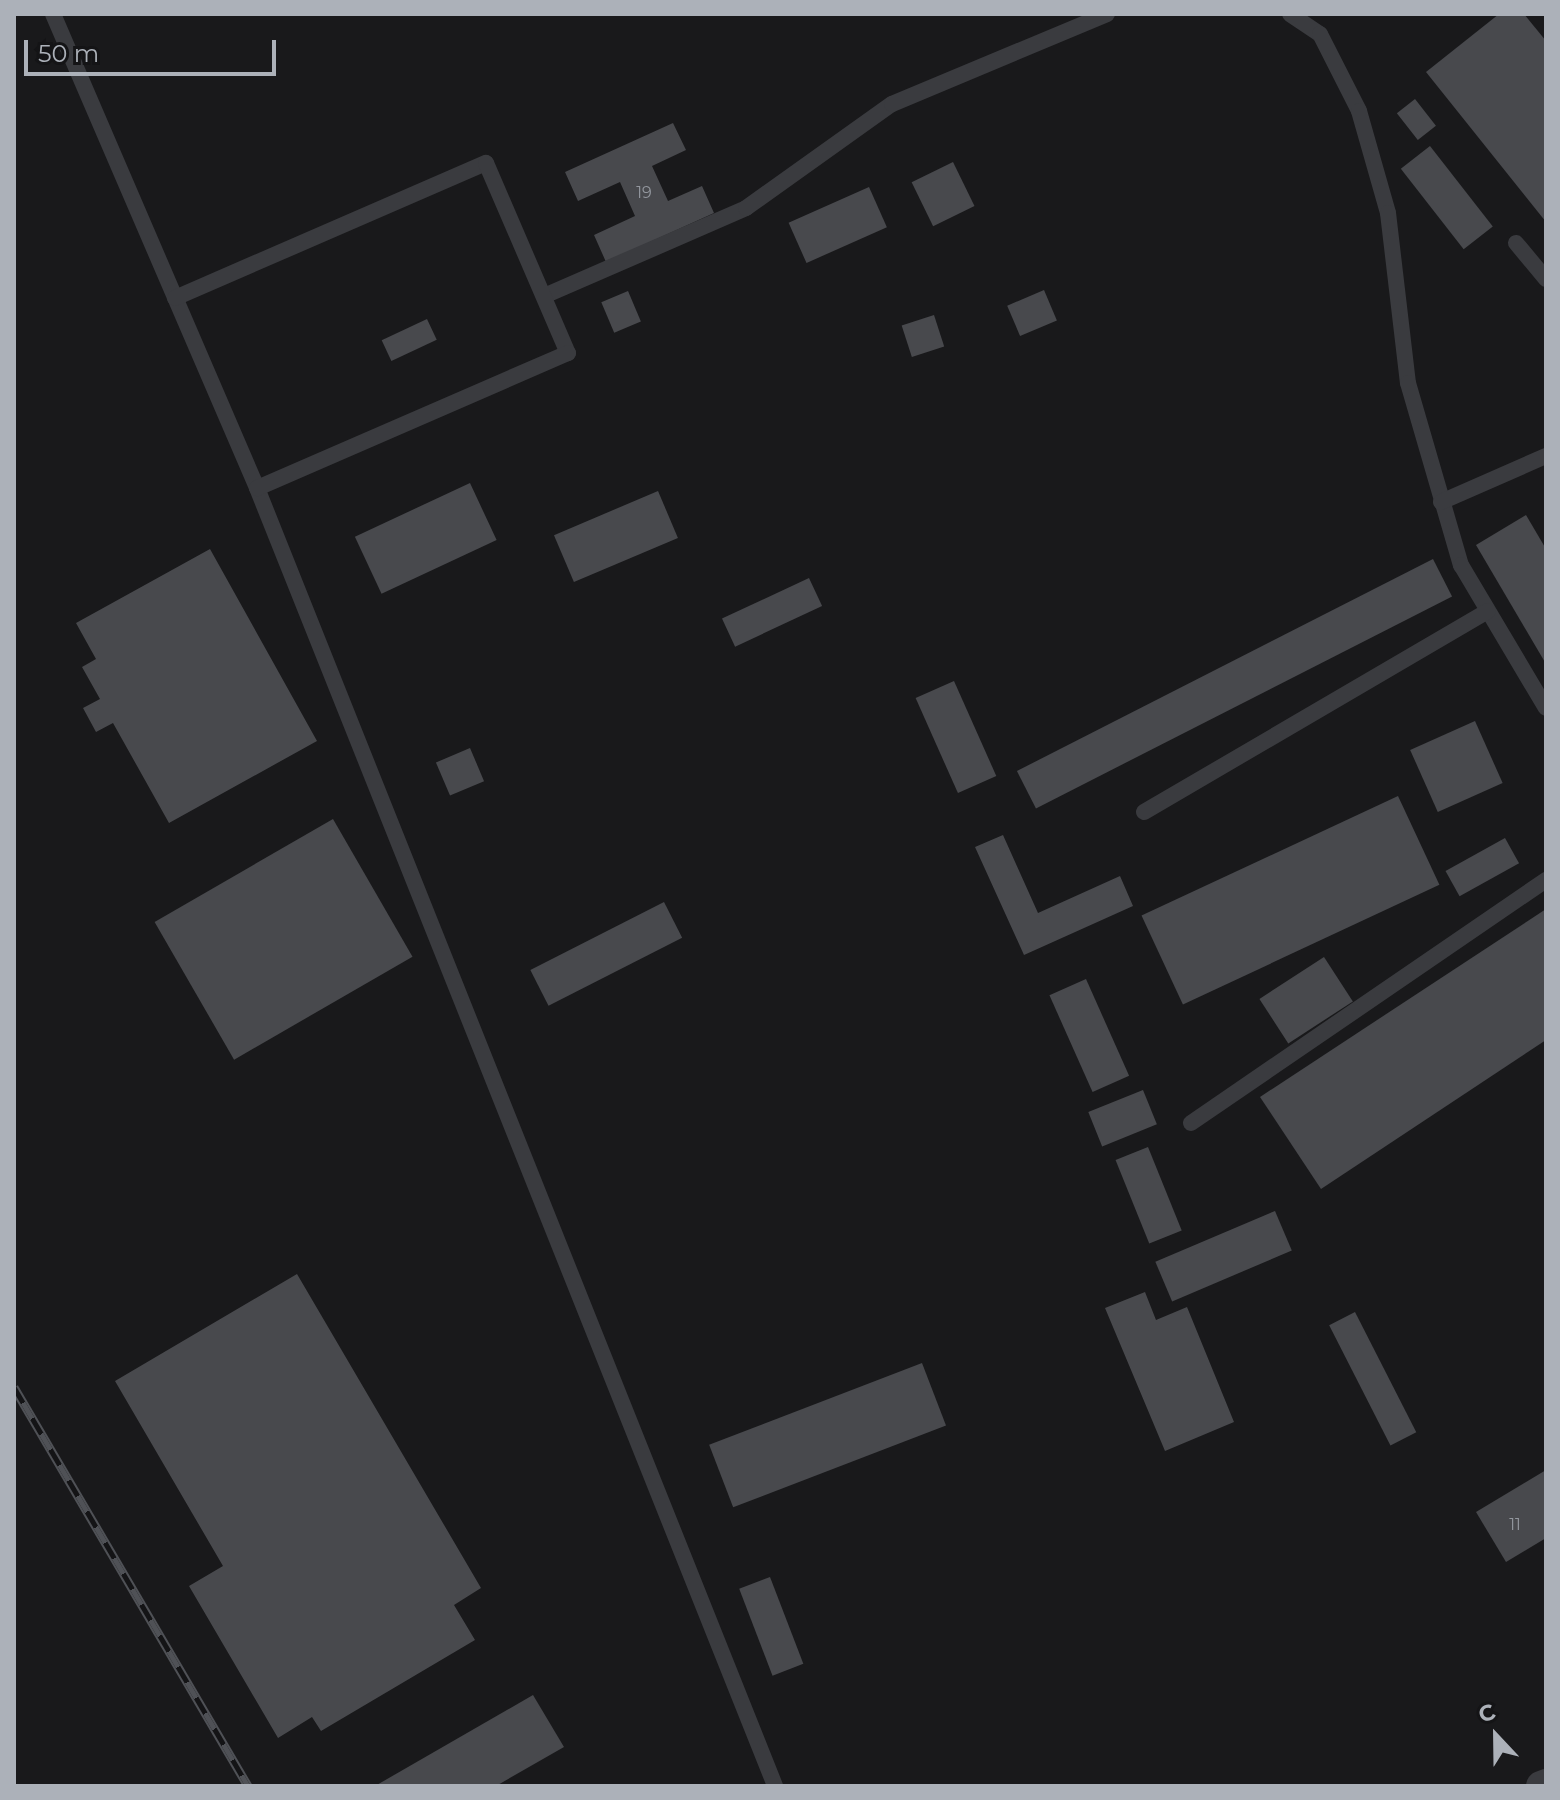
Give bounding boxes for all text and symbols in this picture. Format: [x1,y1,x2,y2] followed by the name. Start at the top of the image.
[28,24,280,74] scale bar
[38,39,99,68] text: 50 m
[636,183,652,203] house number: 19
[1509,1515,1521,1535] house number: 11
[1456,1696,1536,1776] north arrow
[1474,1698,1499,1729] text: С

